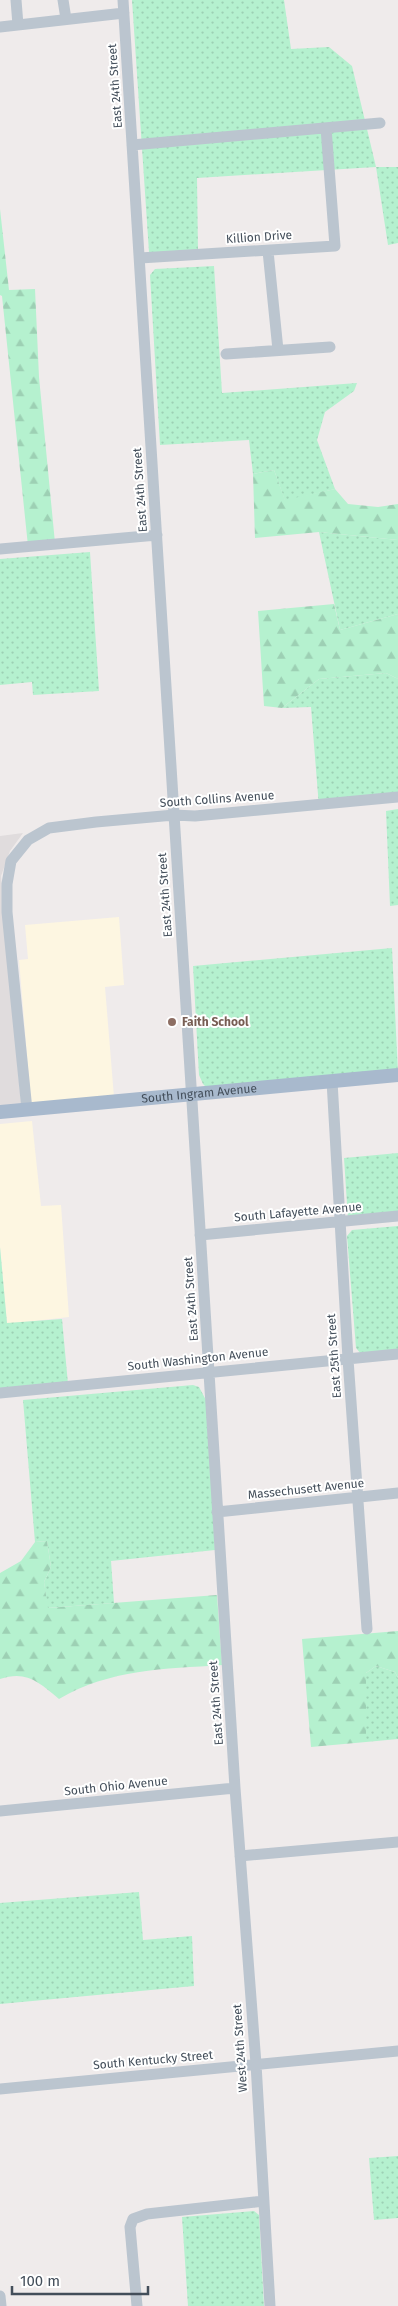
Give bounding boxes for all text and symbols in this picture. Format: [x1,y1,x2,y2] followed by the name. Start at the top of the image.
[105,43,125,129] street label: East 24th Street
[225,228,293,246] street label: Killion Drive
[130,447,150,533] street label: East 24th Street
[159,788,275,810] street label: South Collins Avenue
[155,852,175,938] street label: East 24th Street
[182,1015,249,1029] place label: Faith School
[166,1016,178,1028] marker: Faith School
[141,1081,258,1106] street label: South Ingram Avenue
[234,1199,362,1225] street label: South Lafayette Avenue
[181,1256,201,1342] street label: East 24th Street
[324,1313,344,1399] street label: East 25th Street
[127,1345,269,1373] street label: South Washington Avenue
[247,1476,365,1502] street label: Massechusett Avenue
[206,1660,226,1746] street label: East 24th Street
[64,1774,168,1798] street label: South Ohio Avenue
[230,2003,250,2093] street label: West 24th Street
[92,2048,214,2072] street label: South Kentucky Street
[12,2264,149,2296] scale bar
[20,2272,60,2290] text: 100 m

